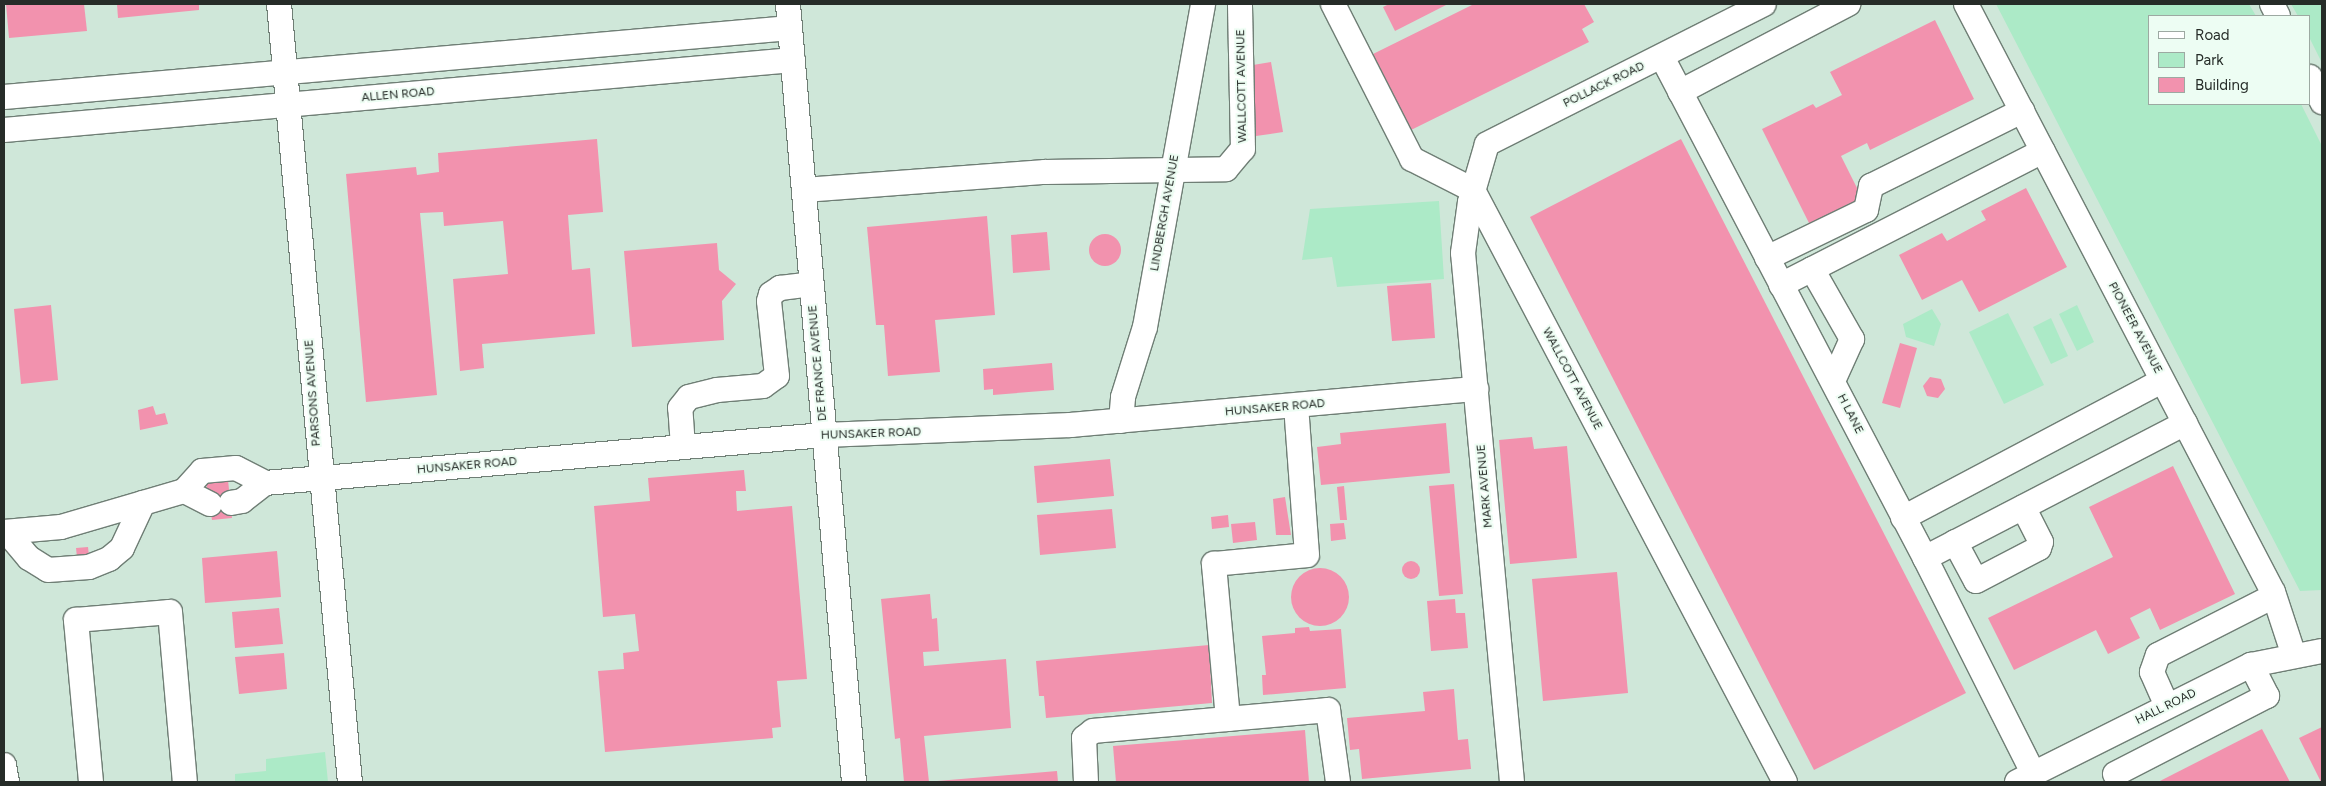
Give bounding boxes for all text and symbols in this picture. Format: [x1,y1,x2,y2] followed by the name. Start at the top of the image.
[2148,15,2311,105] legend
[2195,26,2230,44] text: Road
[1234,29,1250,143] street label: WALLCOTT AVENUE
[2195,51,2224,69] text: Park
[1561,59,1647,111] street label: POLLACK ROAD
[2195,76,2249,94] text: Building
[361,85,435,105] street label: ALLEN ROAD
[1148,154,1182,272] street label: LINDBERGH AVENUE
[2105,280,2165,376] street label: PIONEER AVENUE
[806,304,830,422] street label: DE FRANCE AVENUE
[1539,325,1605,433] street label: WALLCOTT AVENUE
[302,339,324,447] street label: PARSONS AVENUE
[1834,392,1866,436] street label: H LANE
[1224,396,1326,420] street label: HUNSAKER ROAD
[821,425,921,443] street label: HUNSAKER ROAD
[1474,444,1496,528] street label: MARK AVENUE
[416,454,518,478] street label: HUNSAKER ROAD
[2133,686,2199,728] street label: HALL ROAD

